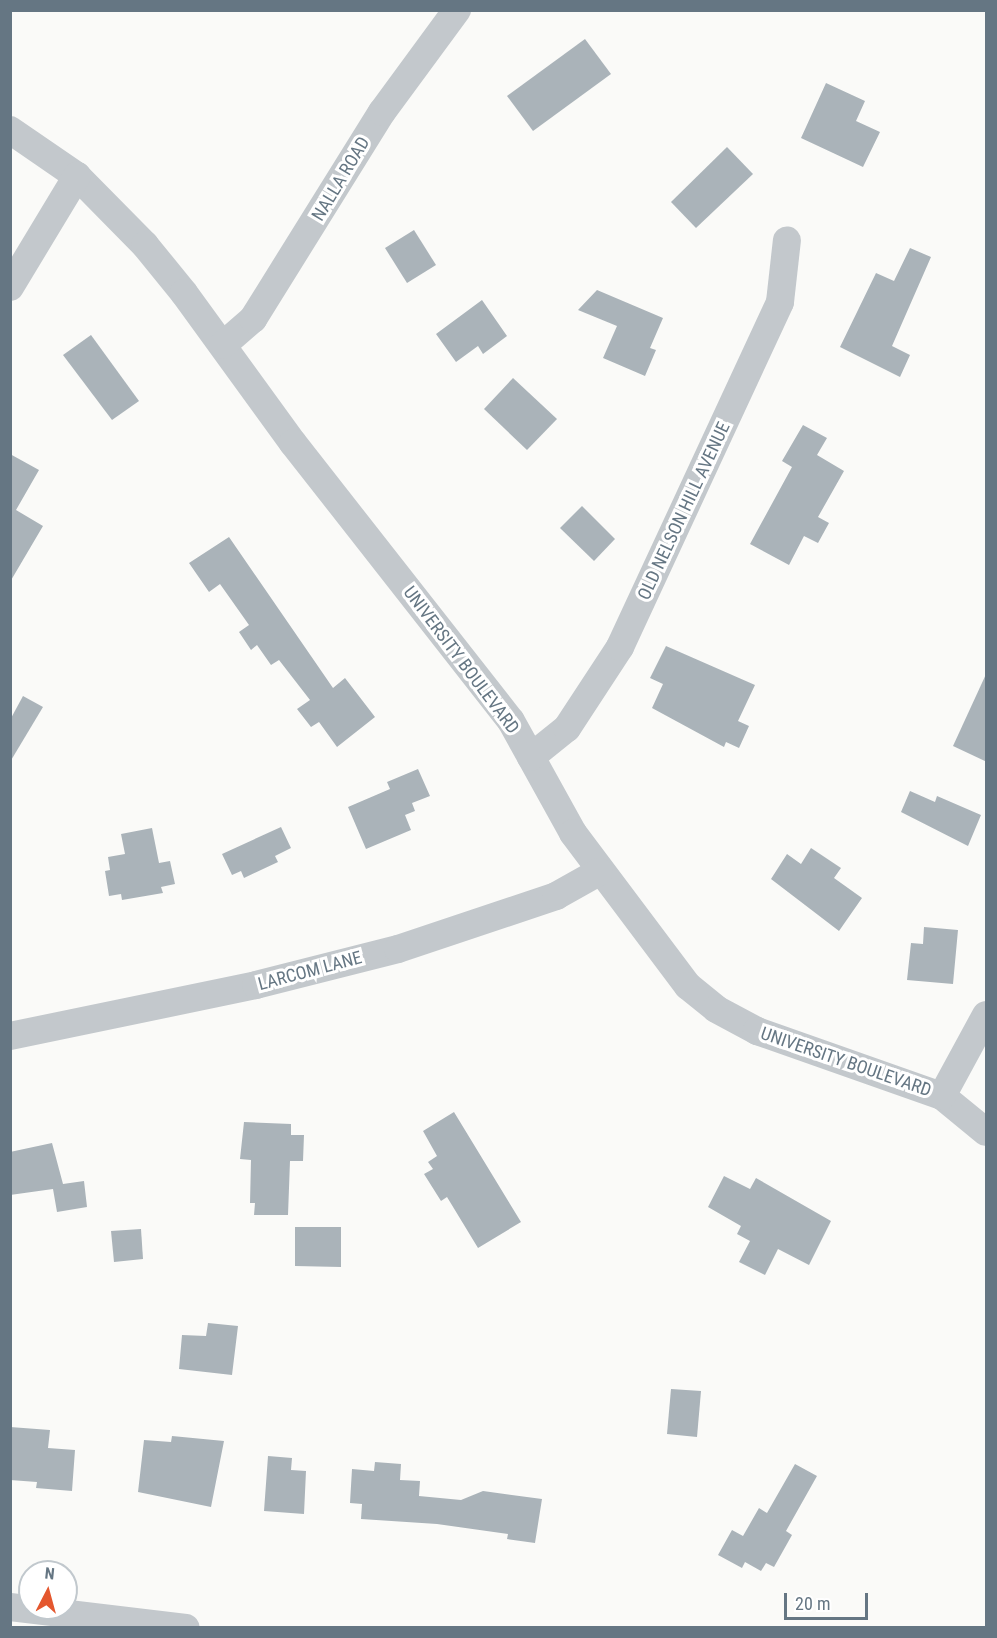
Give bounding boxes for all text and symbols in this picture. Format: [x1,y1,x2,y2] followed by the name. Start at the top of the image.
[307,133,375,225] street label: NALLA ROAD
[633,419,735,603] street label: OLD NELSON HILL AVENUE
[399,582,523,738] street label: UNIVERSITY BOULEVARD
[256,947,364,995] street label: LARCOM LANE
[758,1023,934,1101] street label: UNIVERSITY BOULEVARD
[18,1560,78,1620] north arrow
[44,1564,56,1584] text: N
[787,1581,871,1619] scale bar
[795,1593,830,1614] text: 20 m

